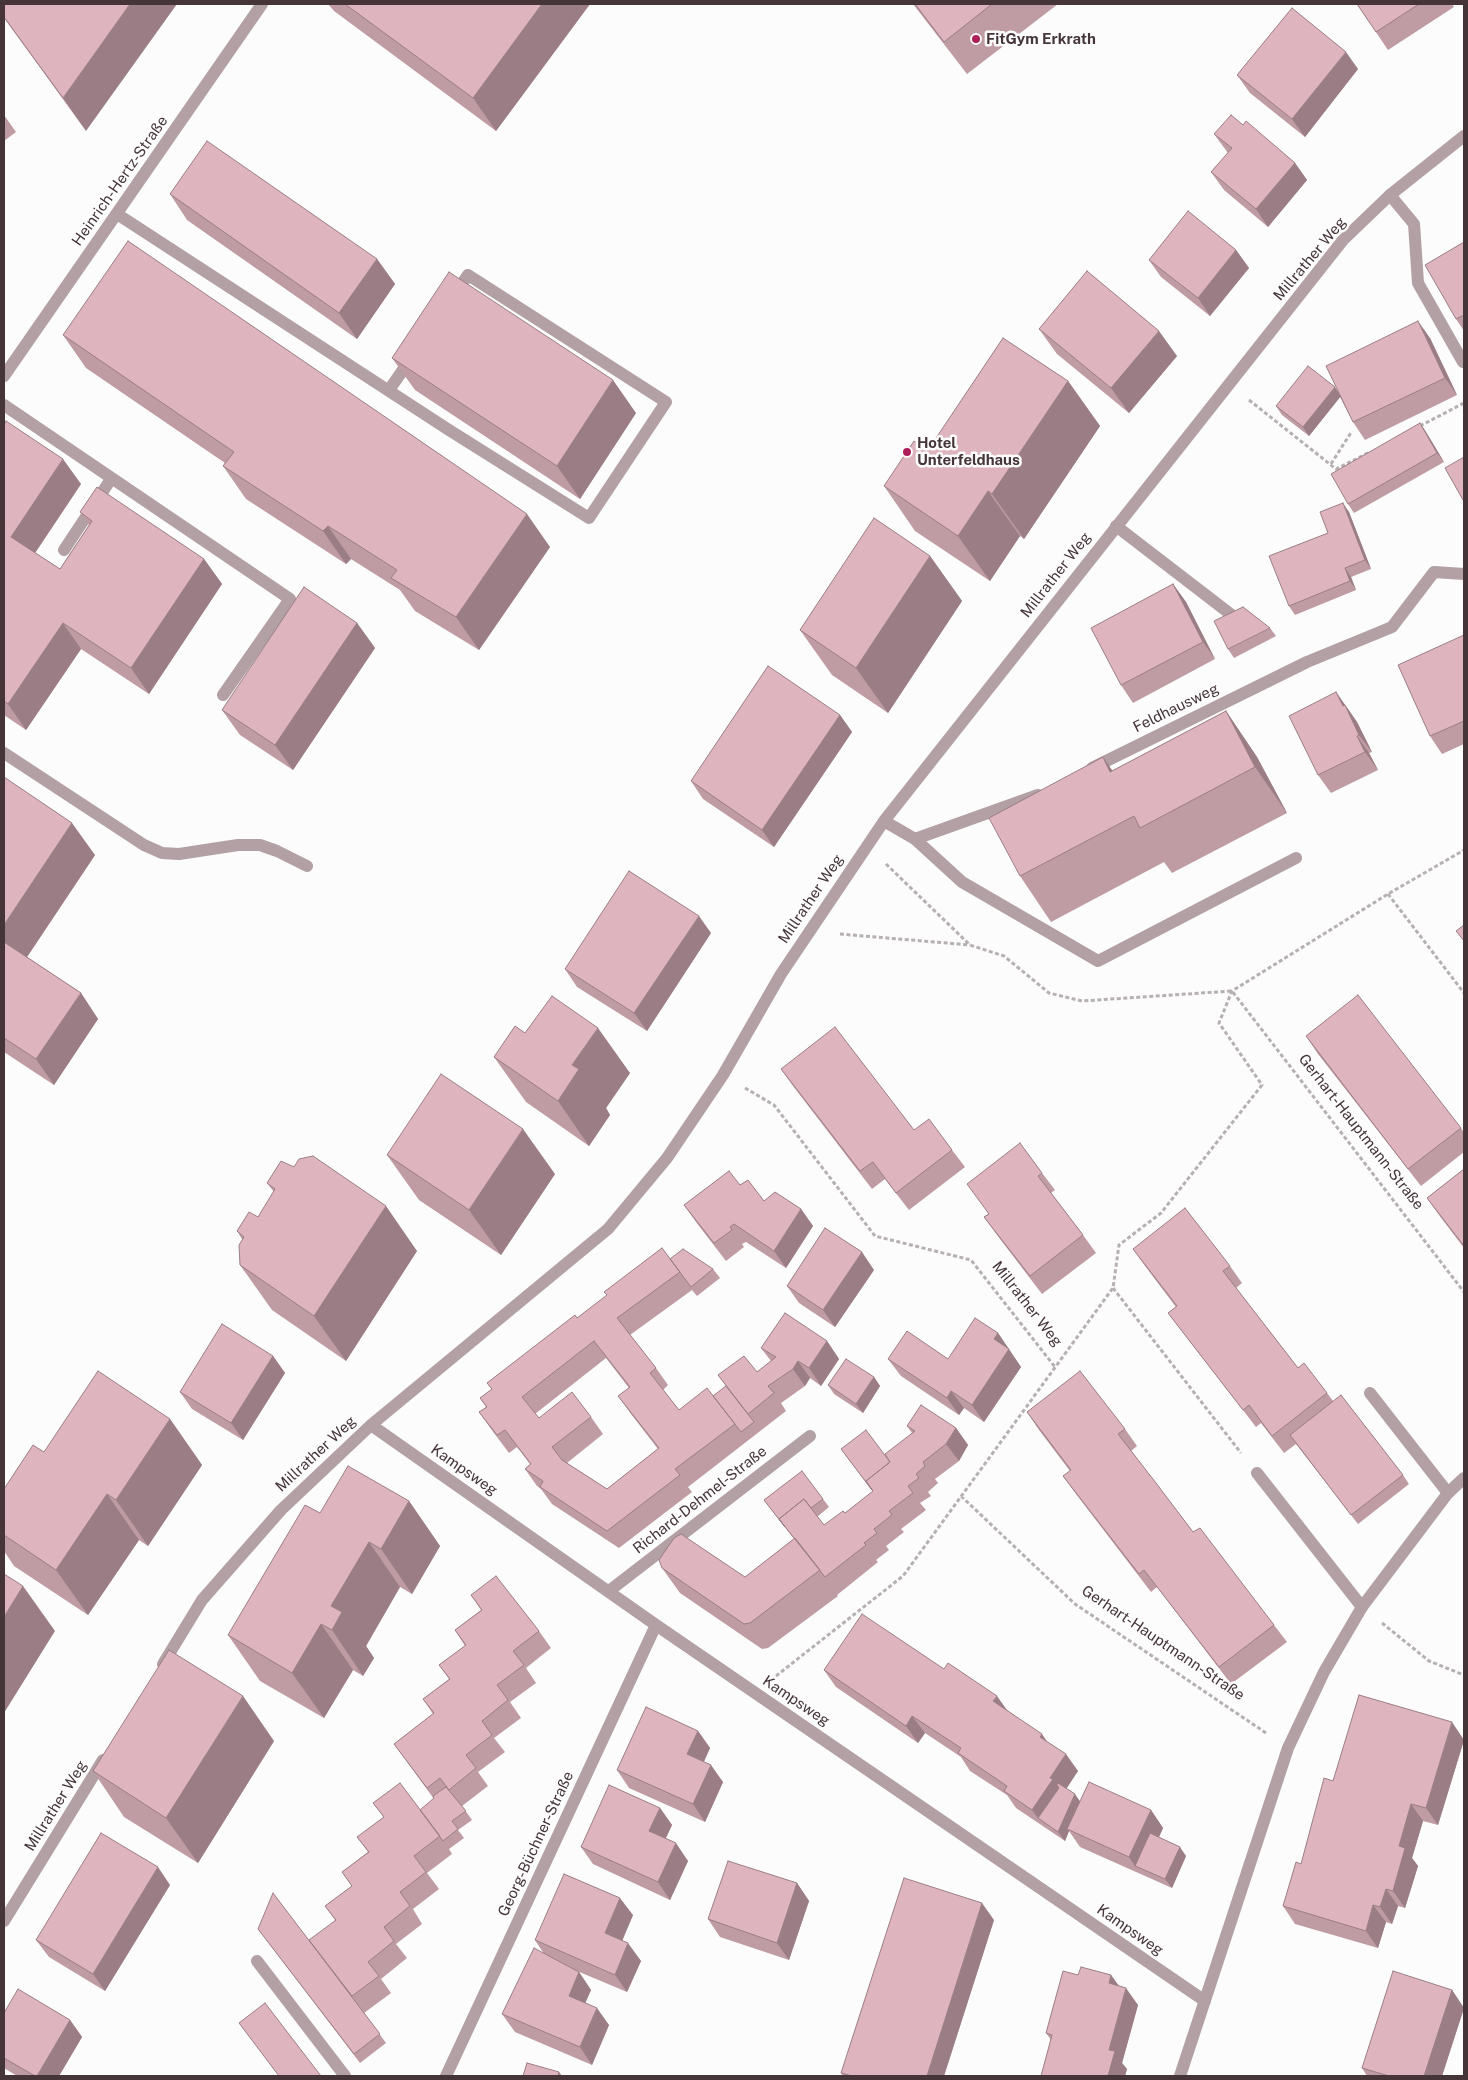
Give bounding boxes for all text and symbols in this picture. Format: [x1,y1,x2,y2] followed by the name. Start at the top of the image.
[986,30,1096,48] place label: FitGym Erkrath
[970,33,982,45] marker: FitGym Erkrath
[68,113,172,249] street label: Heinrich-Hertz-Straße
[1270,214,1350,304] street label: Millrather Weg
[917,434,1020,469] place label: Hotel Unterfeldhaus
[901,446,913,458] marker: Hotel Unterfeldhaus
[1017,529,1095,621] street label: Millrather Weg
[1130,680,1222,736] street label: Feldhausweg
[775,851,847,947] street label: Millrather Weg
[1295,1051,1427,1213] street label: Gerhart-Hauptmann-Straße
[988,1258,1066,1350] street label: Millrather Weg
[272,1412,360,1496] street label: Millrather Weg
[427,1441,501,1499] street label: Kampsweg
[630,1442,770,1558] street label: Richard-Dehmel-Straße
[1078,1582,1248,1704] street label: Gerhart-Hauptmann-Straße
[759,1672,833,1730] street label: Kampsweg
[21,1757,91,1855] street label: Millrather Weg
[494,1769,578,1919] street label: Georg-Büchner-Straße
[1093,1901,1167,1959] street label: Kampsweg

